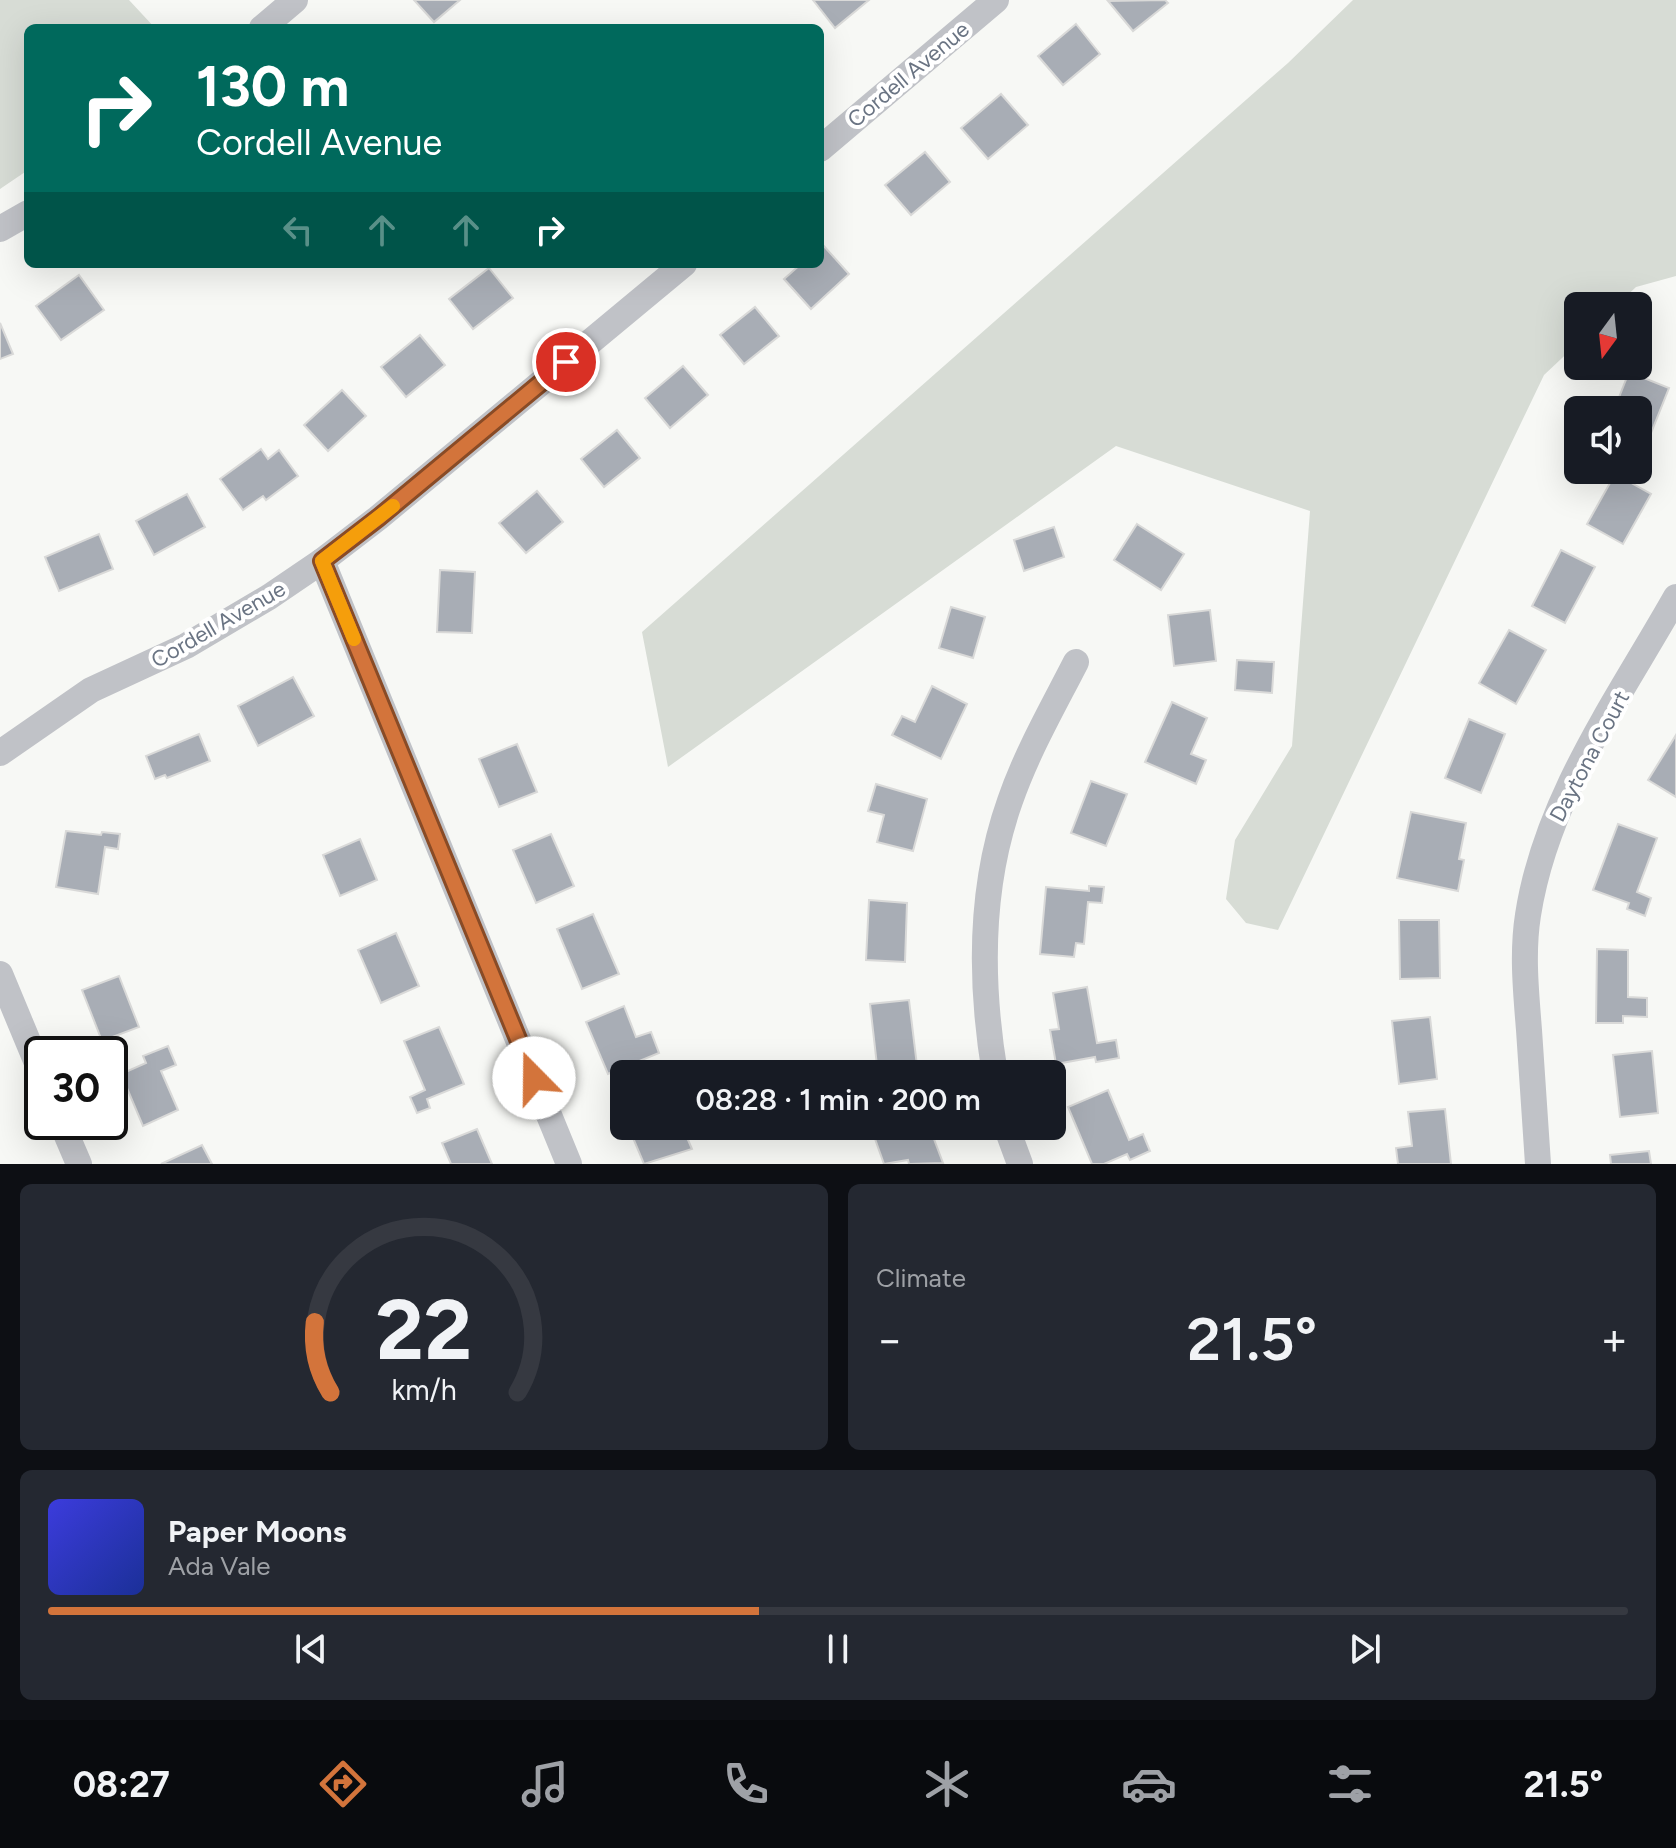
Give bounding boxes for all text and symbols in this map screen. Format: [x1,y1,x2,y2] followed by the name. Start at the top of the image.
[842,16,975,133] street label: Cordell Avenue
[196,53,349,120] text: 130 m
[64,56,168,160] icon: right
[196,121,442,164] text: Cordell Avenue
[276,208,320,252] icon: left
[360,208,404,252] icon: ahead
[444,208,488,252] icon: ahead
[528,208,572,252] icon: right
[1564,292,1652,380] north arrow
[1564,292,1652,484] map controls
[532,328,600,396] pin
[544,340,588,384] icon: arrive
[1564,396,1652,484] button: sound
[146,575,290,674] street label: Cordell Avenue
[1544,686,1635,826] street label: Daytona Court
[24,1036,128,1140] speed limit sign: 30
[492,1036,576,1120] position arrow
[695,1081,981,1118] text: 08:28 · 1 min · 200 m
[876,1262,966,1294] text: Climate
[376,1280,472,1380] text: 22
[1187,1303,1317,1375] text: 21.5°
[876,1313,903,1366] text: −
[1601,1313,1628,1366] text: +
[391,1373,457,1407] text: km/h
[168,1513,347,1550] text: Paper Moons
[168,1550,271,1582] text: Ada Vale
[289,1627,333,1671] icon: previous
[816,1627,860,1671] icon: pause
[1343,1627,1387,1671] icon: next
[315,1756,371,1812] icon: directions
[517,1756,573,1812] icon: music
[718,1756,774,1812] icon: phone
[919,1756,975,1812] icon: climate
[1121,1756,1177,1812] icon: car
[1322,1756,1378,1812] icon: filters
[73,1763,170,1806] text: 08:27
[1524,1763,1603,1806] text: 21.5°

